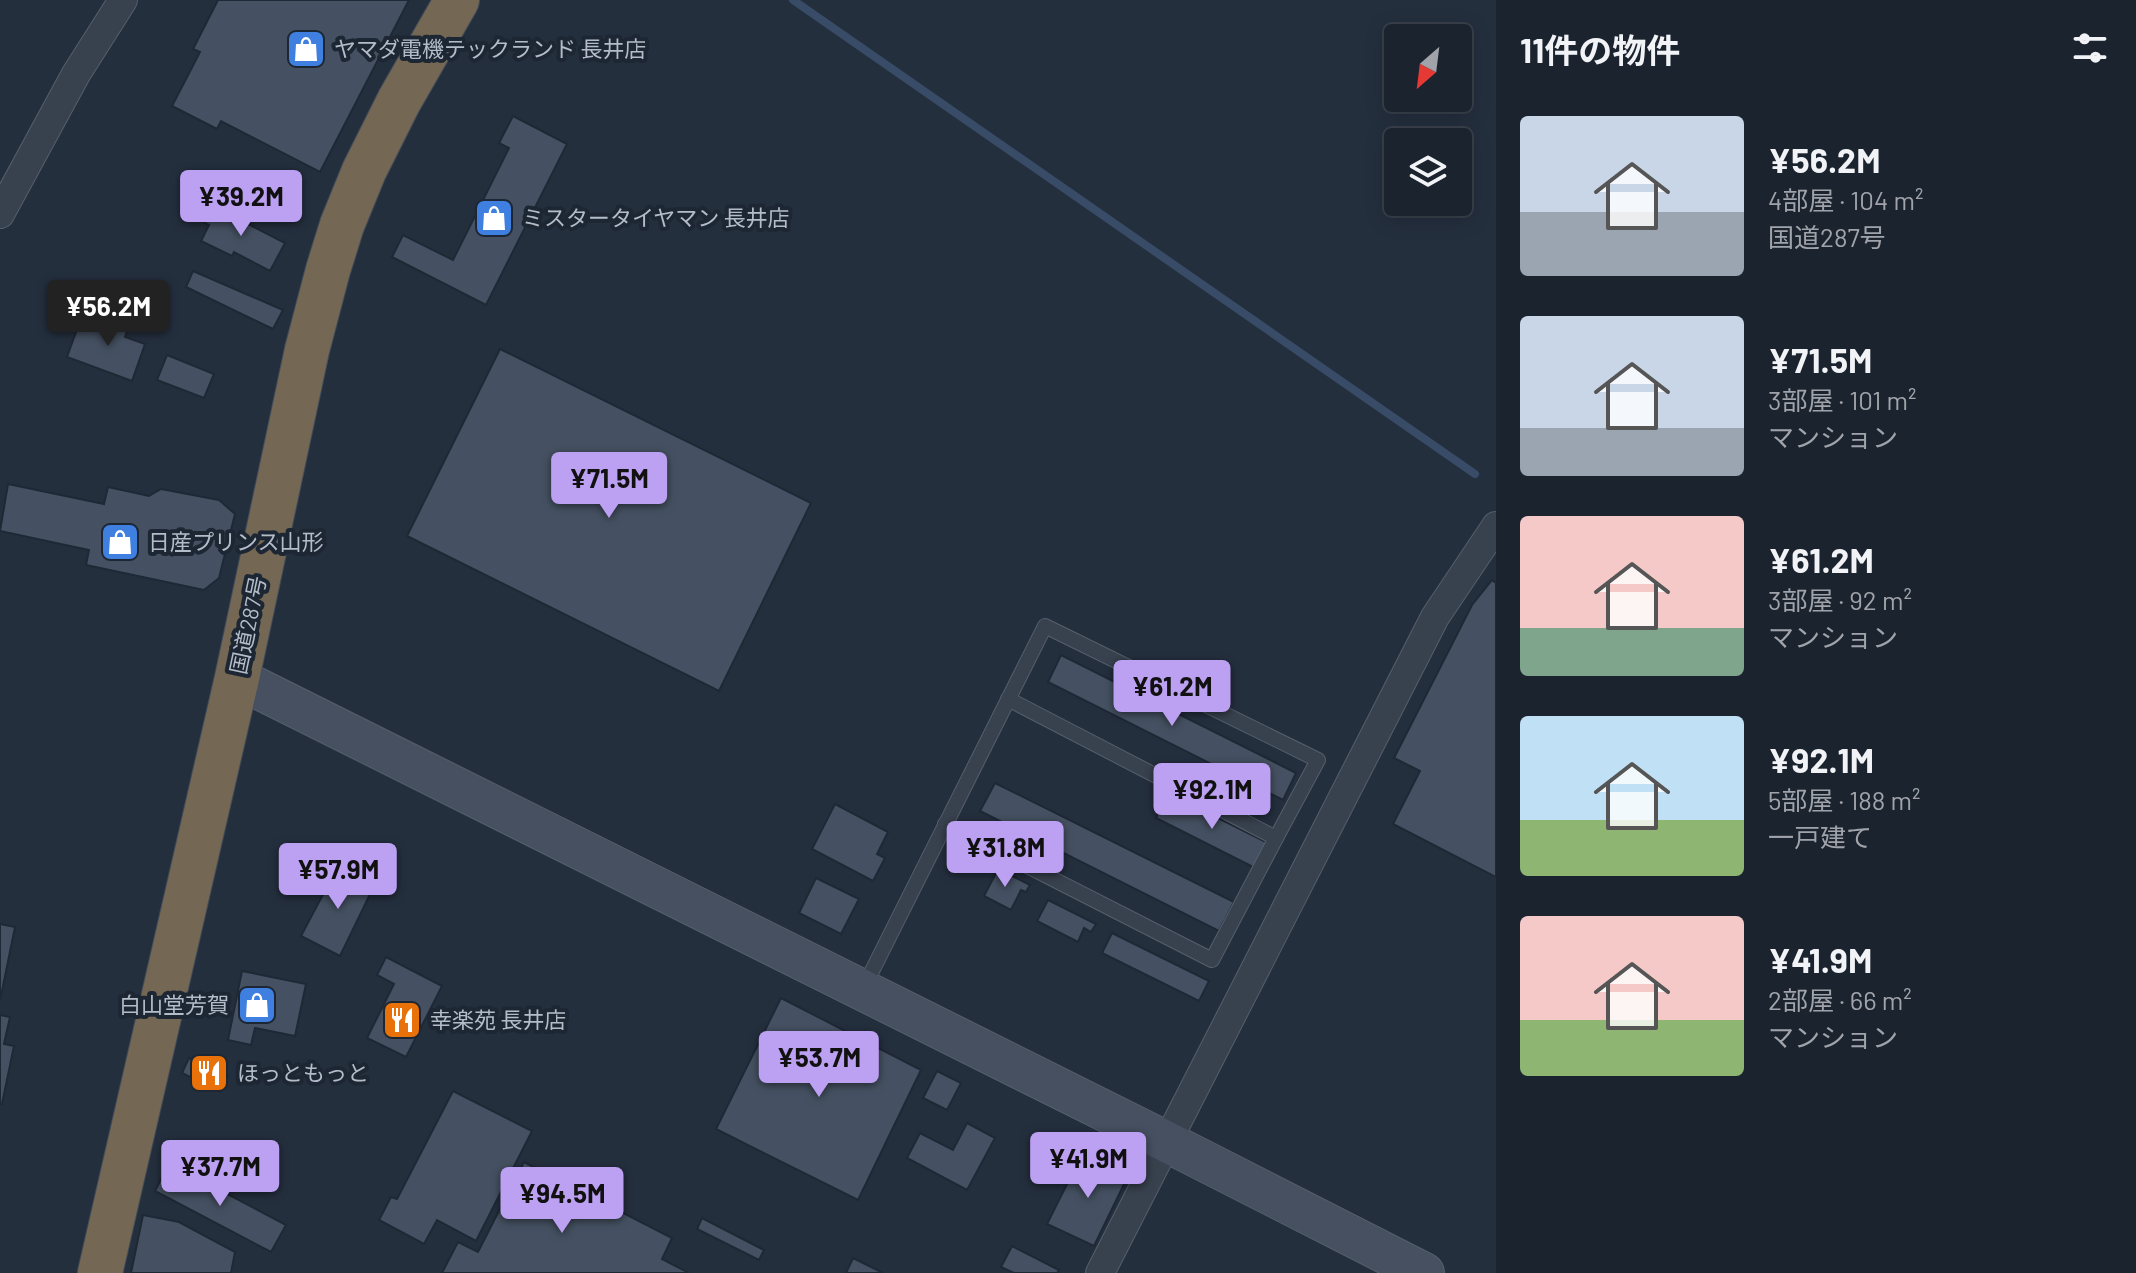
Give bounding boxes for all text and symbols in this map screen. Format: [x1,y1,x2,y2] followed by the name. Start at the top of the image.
[1384,24,1472,112] north arrow
[1384,24,1472,216] map controls
[2068,26,2112,70] icon: filters
[285,28,327,70] shop icon: ヤマダ電機テックランド 長井店
[1520,29,1680,70] text: 11件の物件
[334,35,646,61] place label: ヤマダ電機テックランド 長井店
[1384,128,1472,216] button: layers
[1768,139,1880,180] text: ¥56.2M
[1584,148,1680,244] icon: home
[176,170,306,238] pin: ¥39.2M
[198,180,284,211] text: ¥39.2M
[1768,184,1923,215] text: 4部屋 · 104 m²
[473,197,515,239] shop icon: ミスタータイヤマン 長井店
[522,204,790,230] place label: ミスタータイヤマン 長井店
[1768,221,1886,252] text: 国道287号
[43,280,173,348] pin: ¥56.2M
[65,290,151,321] text: ¥56.2M
[1768,339,1872,380] text: ¥71.5M
[1584,348,1680,444] icon: home
[1768,384,1917,415] text: 3部屋 · 101 m²
[1768,421,1898,452] text: マンション
[544,452,674,520] pin: ¥71.5M
[569,462,649,493] text: ¥71.5M
[99,521,141,563] shop icon: 日産プリンス山形
[148,528,324,554] place label: 日産プリンス山形
[1768,539,1874,580] text: ¥61.2M
[1584,548,1680,644] icon: home
[224,573,270,676] street label: 国道287号
[1768,584,1912,615] text: 3部屋 · 92 m²
[1768,621,1898,652] text: マンション
[1107,660,1237,728] pin: ¥61.2M
[1132,670,1213,701] text: ¥61.2M
[1768,739,1874,780] text: ¥92.1M
[1584,748,1680,844] icon: home
[1147,763,1277,831] pin: ¥92.1M
[1171,773,1253,804] text: ¥92.1M
[1768,784,1921,815] text: 5部屋 · 188 m²
[940,821,1070,889] pin: ¥31.8M
[1768,821,1872,852] text: 一戸建て
[965,831,1045,862] text: ¥31.8M
[273,843,403,911] pin: ¥57.9M
[297,853,379,884] text: ¥57.9M
[1768,939,1872,980] text: ¥41.9M
[1584,948,1680,1044] icon: home
[236,984,278,1026] shop icon: 白山堂芳賀
[1768,984,1912,1015] text: 2部屋 · 66 m²
[119,991,229,1017] place label: 白山堂芳賀
[381,999,423,1041] restaurant icon: 幸楽苑 長井店
[430,1006,566,1032] place label: 幸楽苑 長井店
[1768,1021,1898,1052] text: マンション
[754,1031,884,1099] pin: ¥53.7M
[777,1041,861,1072] text: ¥53.7M
[188,1052,230,1094] restaurant icon: ほっともっと
[237,1059,369,1085] place label: ほっともっと
[1023,1132,1153,1200] pin: ¥41.9M
[155,1140,285,1208] pin: ¥37.7M
[1048,1142,1128,1173] text: ¥41.9M
[179,1150,261,1181] text: ¥37.7M
[497,1167,627,1235] pin: ¥94.5M
[519,1177,606,1208] text: ¥94.5M

